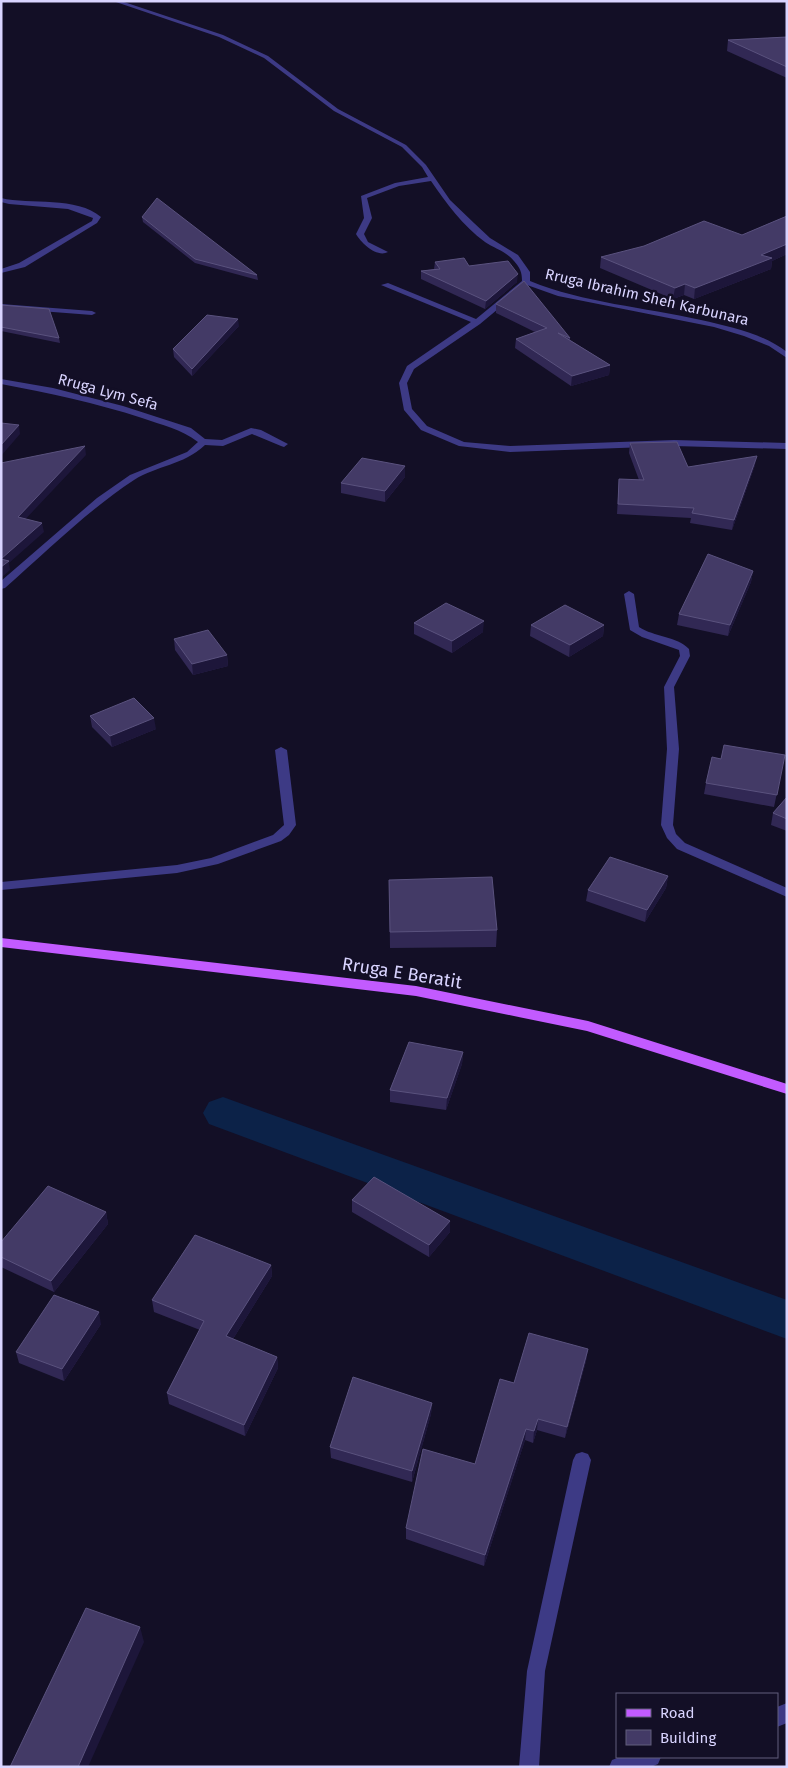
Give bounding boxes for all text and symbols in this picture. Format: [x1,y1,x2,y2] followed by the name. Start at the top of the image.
[543,265,751,329] street label: Rruga Ibrahim Sheh Karbunara
[56,370,160,414] street label: Rruga Lym Sefa
[340,953,464,993] street label: Rruga E Beratit
[616,1693,778,1758] legend
[660,1704,695,1722] text: Road
[660,1729,716,1747] text: Building

